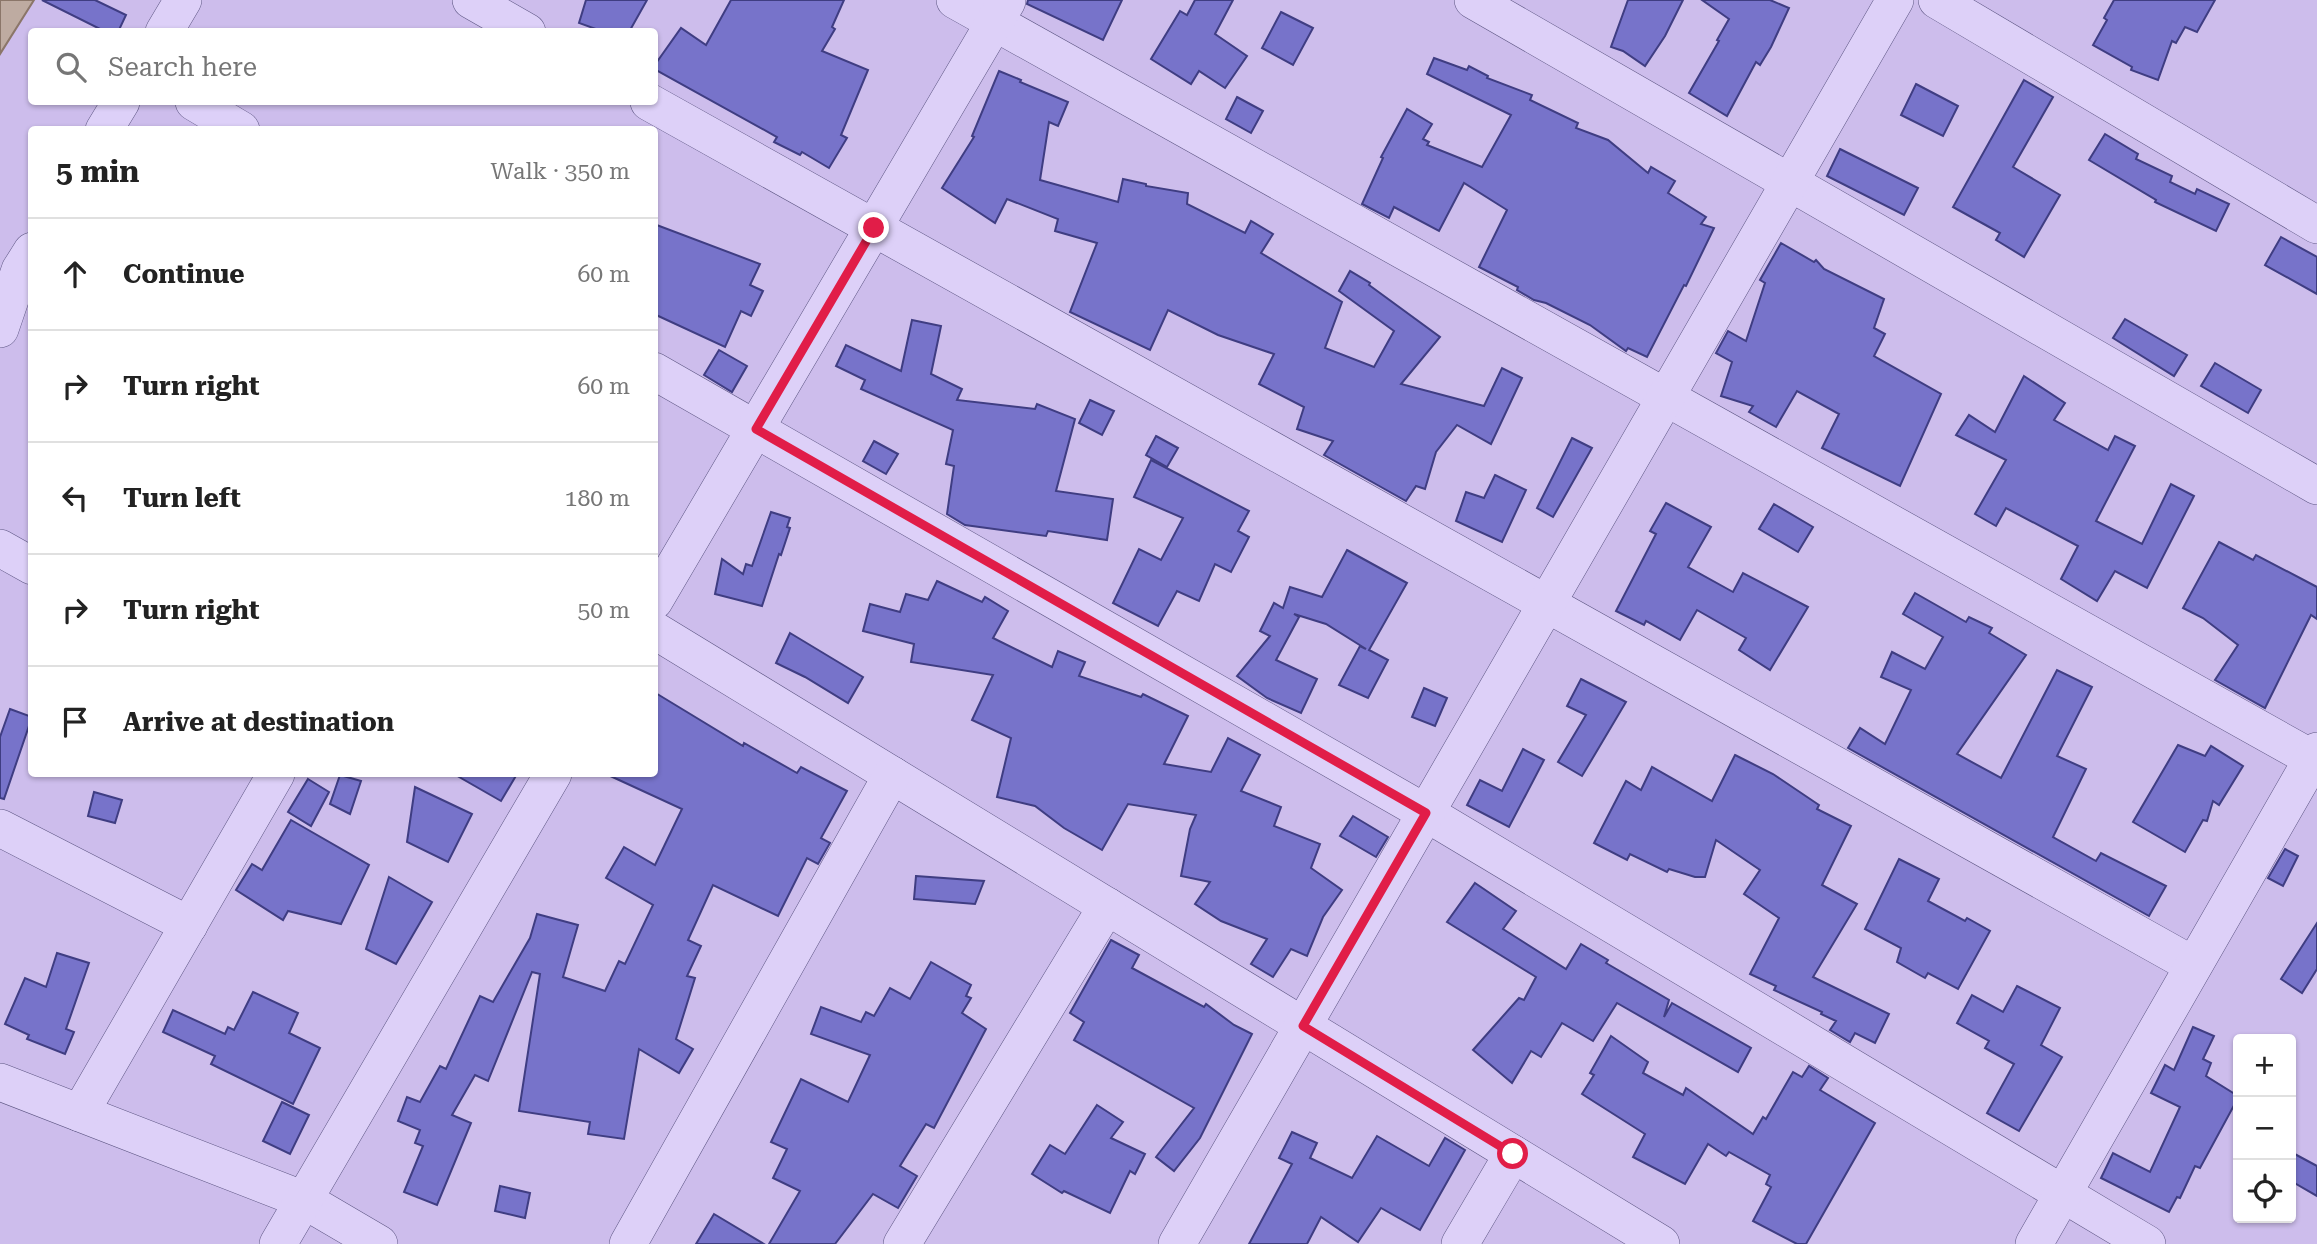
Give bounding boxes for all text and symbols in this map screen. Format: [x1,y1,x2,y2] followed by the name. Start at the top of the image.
[28,28,658,105] search box
[52,48,90,86] icon: search
[108,52,257,82] text: Search here
[56,154,139,189] text: 5 min
[491,158,630,185] text: Walk · 350 m
[858,212,889,243] route end
[56,255,94,293] icon: ahead
[123,259,245,289] text: Continue
[577,261,630,288] text: 60 m
[56,367,94,405] icon: right
[123,371,259,401] text: Turn right
[577,373,630,400] text: 60 m
[56,479,94,517] icon: left
[123,483,241,513] text: Turn left
[565,485,630,512] text: 180 m
[56,591,94,629] icon: right
[123,595,259,625] text: Turn right
[577,597,630,624] text: 50 m
[56,703,94,741] icon: arrive
[123,707,394,737] text: Arrive at destination
[2233,1034,2296,1223] map controls
[2233,1034,2296,1097] button: +
[2233,1097,2296,1160] button: −
[1497,1138,1528,1169] route start
[2233,1160,2296,1223] button: locate

